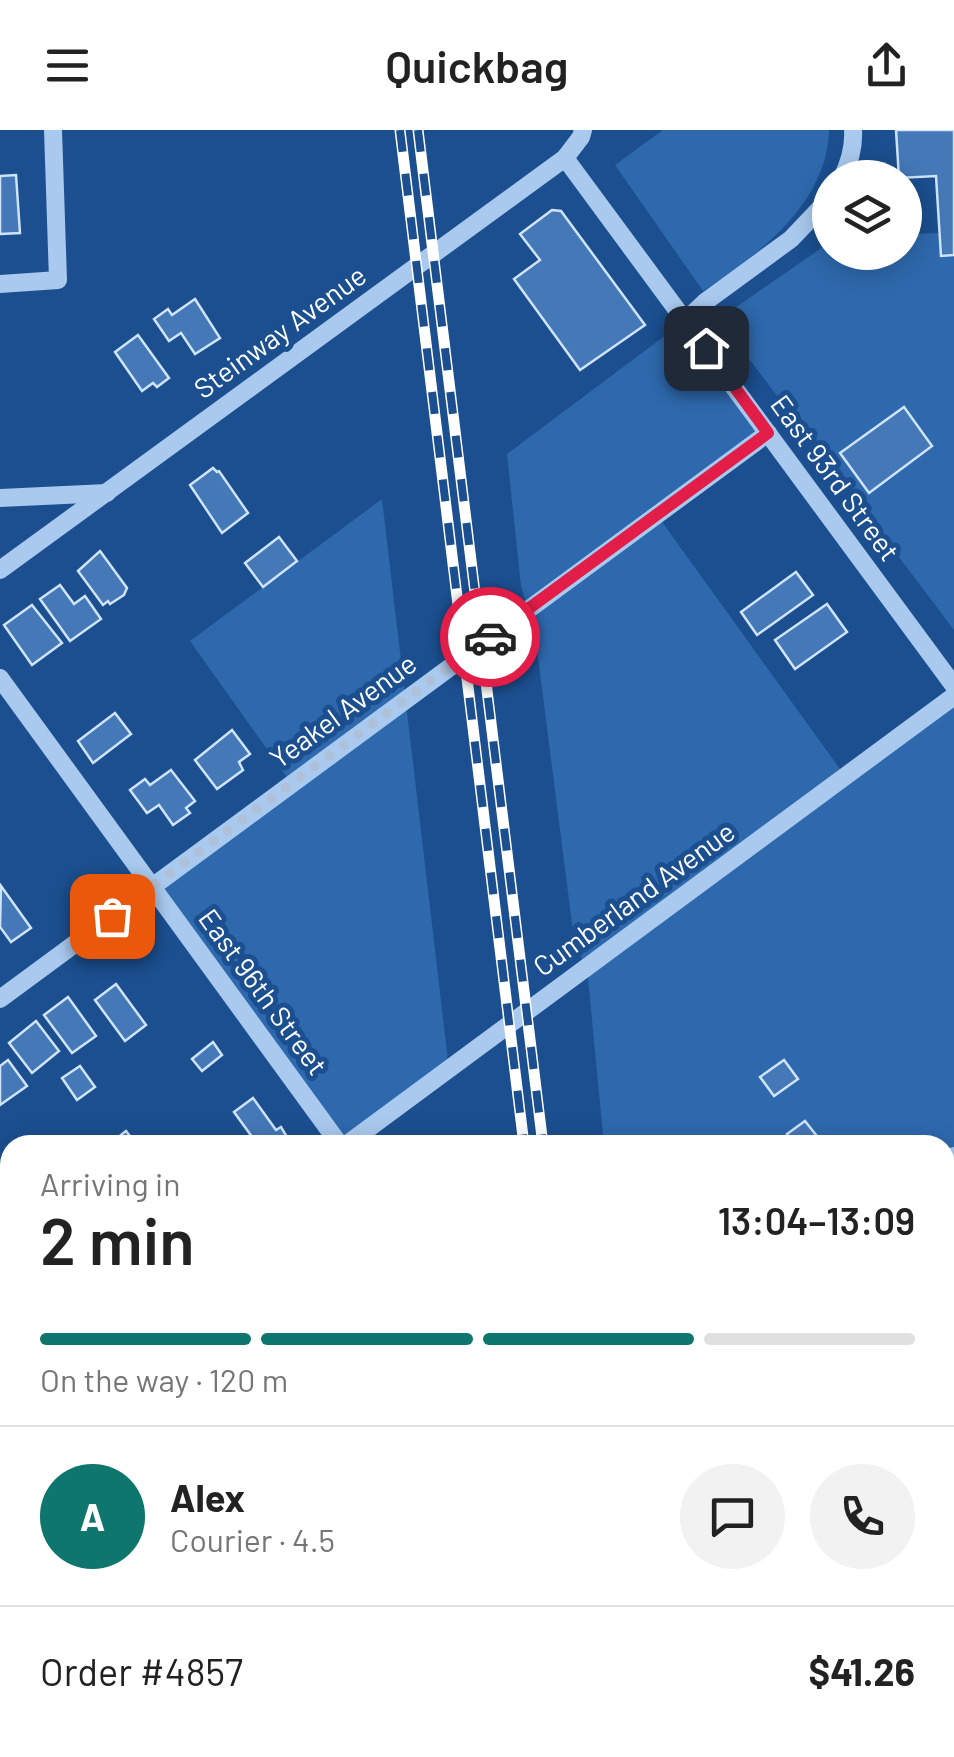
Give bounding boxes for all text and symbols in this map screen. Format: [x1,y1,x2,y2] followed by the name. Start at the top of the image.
[40,38,95,93] icon: menu
[386,38,568,92] text: Quickbag
[859,38,914,93] icon: share
[812,160,922,270] map controls
[812,160,922,270] button: layers
[187,257,372,405] street label: Steinway Avenue
[664,306,749,391] pin
[679,321,734,376] icon: home
[764,388,907,567] street label: East 93rd Street
[440,587,540,687] courier
[463,610,518,665] icon: car
[263,646,422,775] street label: Yeakel Avenue
[526,814,741,983] street label: Cumberland Avenue
[70,874,155,959] pin
[85,889,140,944] icon: bag
[192,902,335,1081] street label: East 96th Street
[40,1164,180,1202] text: Arriving in
[718,1197,915,1243] text: 13:04–13:09
[40,1200,195,1278] text: 2 min
[40,1360,288,1398] text: On the way · 120 m
[680,1464,785,1569] button: chat
[810,1464,915,1569] button: phone
[170,1474,245,1520] text: Alex
[80,1493,105,1539] text: A
[170,1520,335,1558] text: Courier · 4.5
[40,1648,243,1694] text: Order #4857
[809,1648,915,1694] text: $41.26

